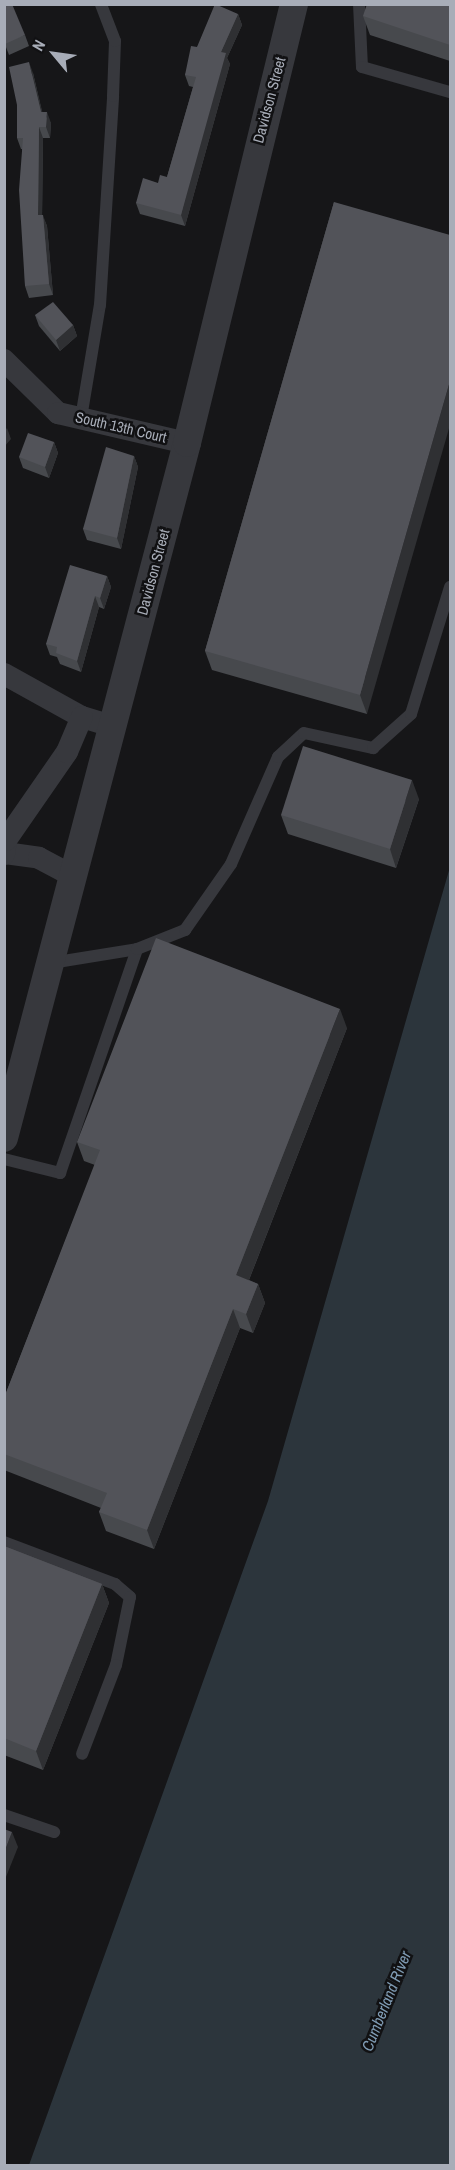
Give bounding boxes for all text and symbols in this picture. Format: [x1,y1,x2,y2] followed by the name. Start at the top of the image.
[24,24,84,84] north arrow
[26,36,50,55] text: N
[249,55,289,145] street label: Davidson Street
[74,408,168,446] street label: South 13th Court
[133,527,173,617] street label: Davidson Street
[357,1948,415,2054] water label: Cumberland River

